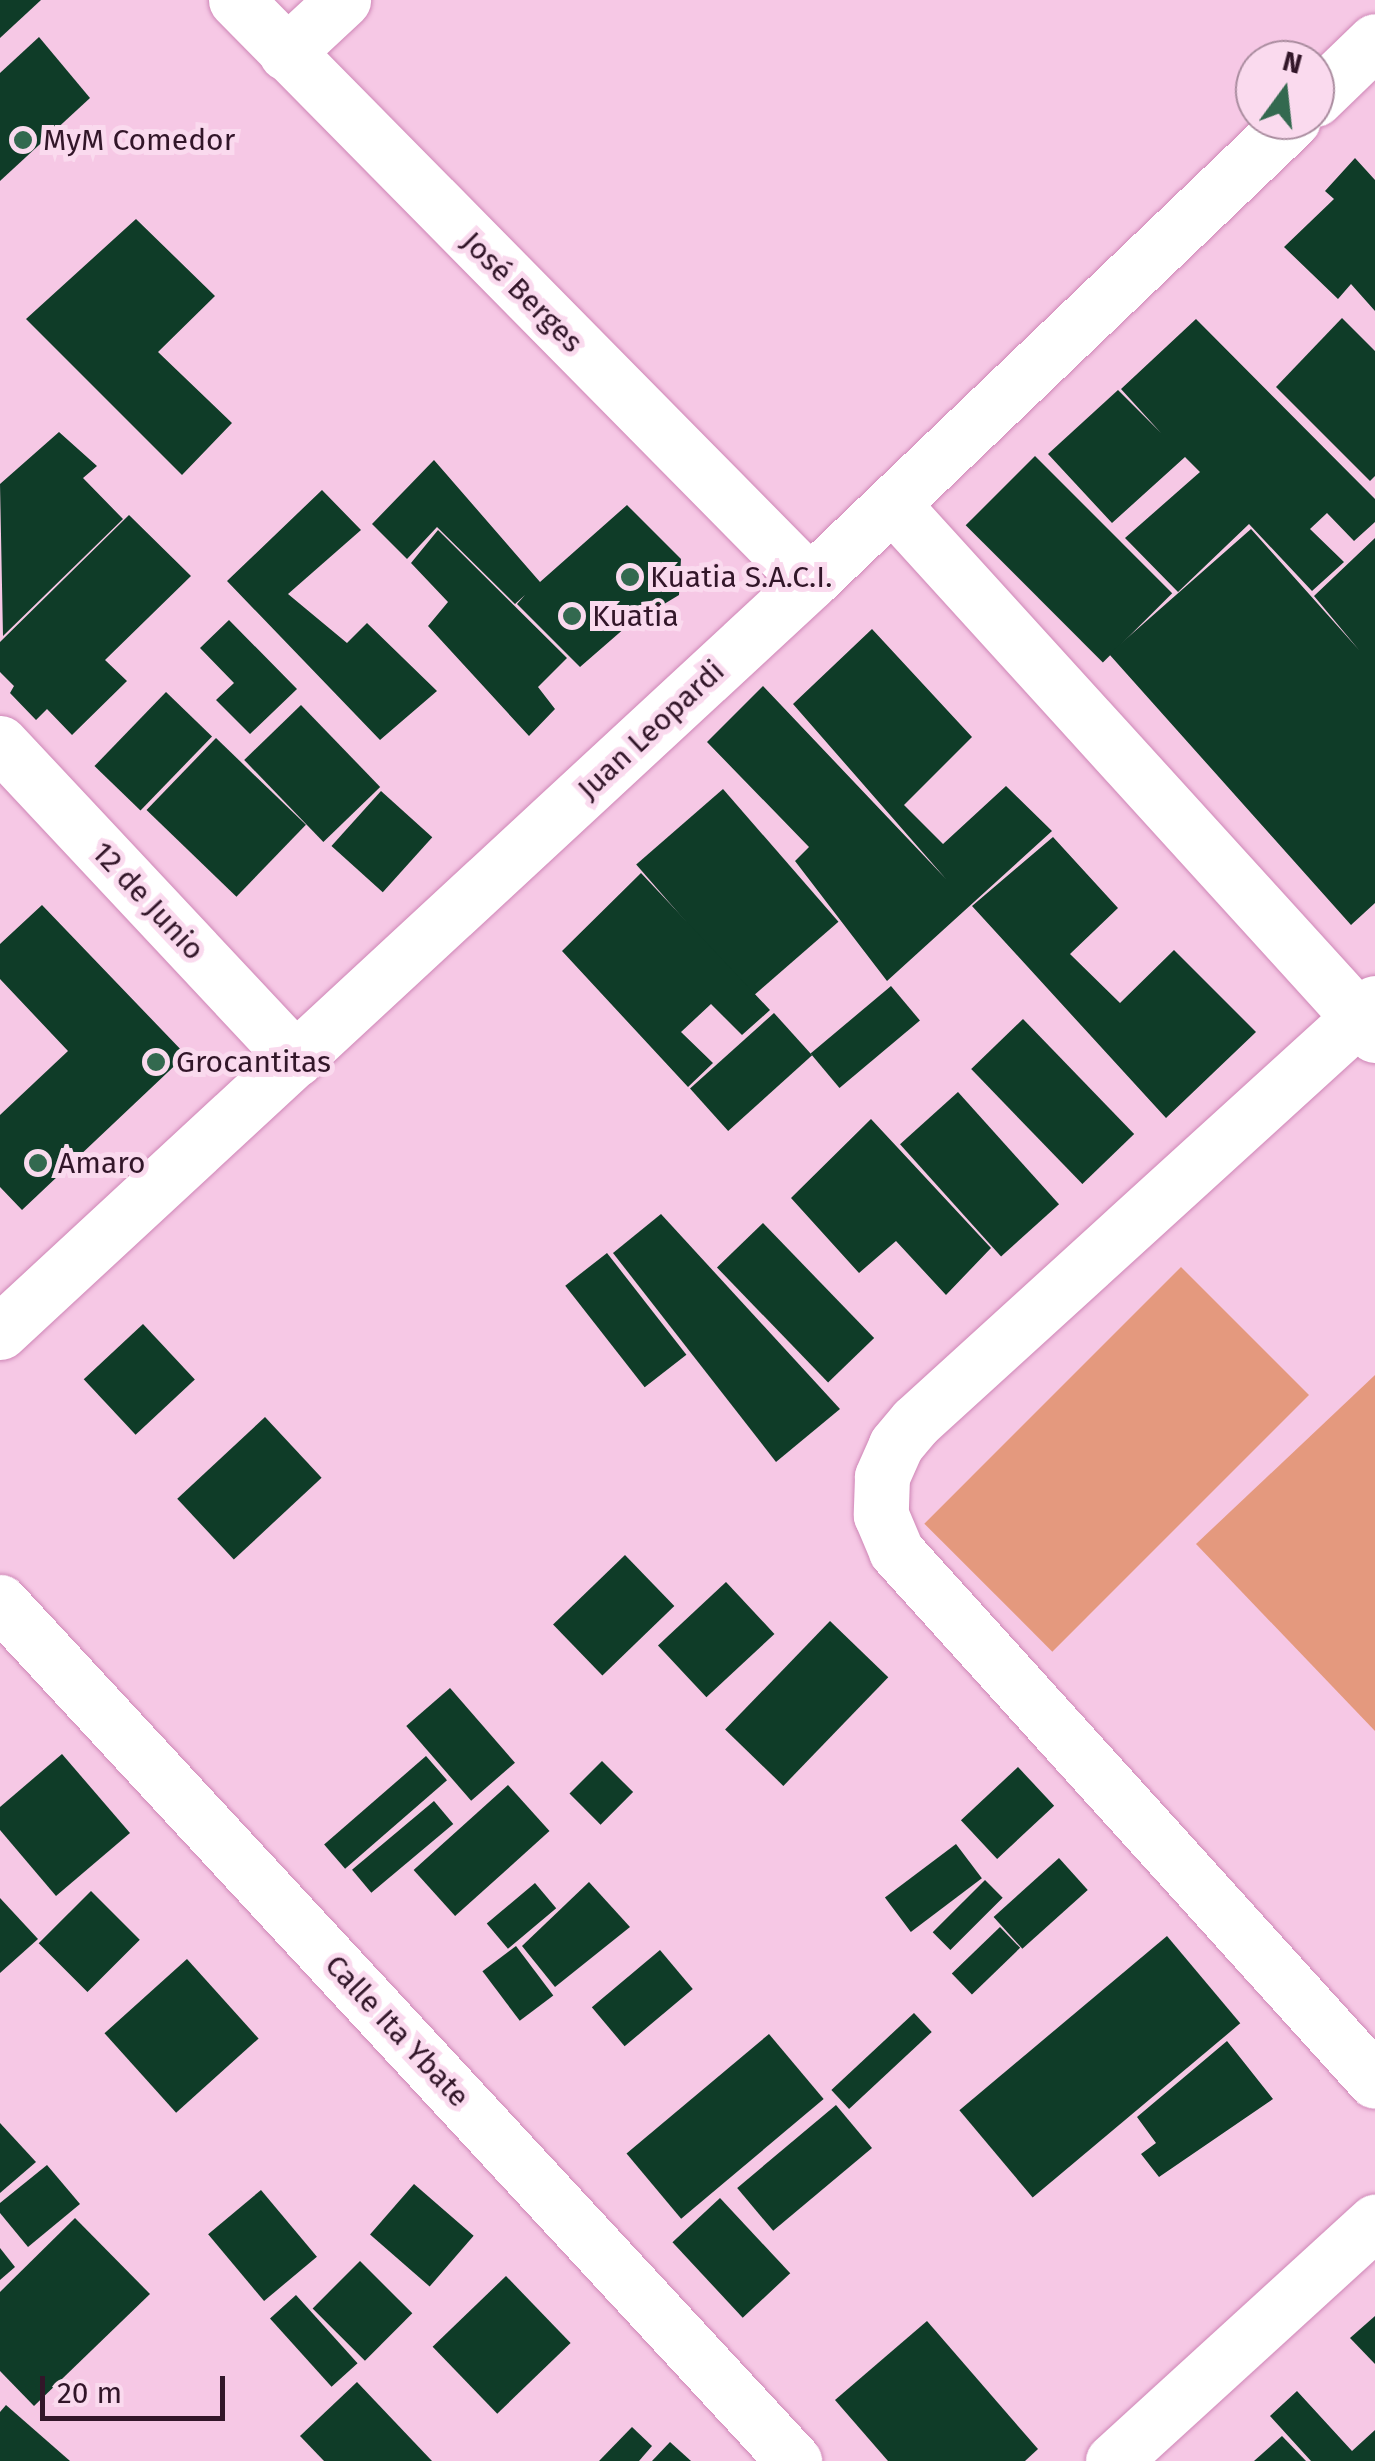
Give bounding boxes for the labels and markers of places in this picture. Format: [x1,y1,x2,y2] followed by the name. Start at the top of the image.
[43,122,235,158] place label: MyM Comedor
[12,129,34,151] marker: MyM Comedor
[650,559,832,595] place label: Kuatia S.A.C.I.
[619,566,641,588] marker: Kuatia S.A.C.I.
[592,598,679,634] place label: Kuatia
[561,605,583,627] marker: Kuatia
[176,1044,331,1080] place label: Grocantitas
[145,1051,167,1073] marker: Grocantitas
[58,1145,145,1181] place label: Amaro
[27,1152,49,1174] marker: Amaro

